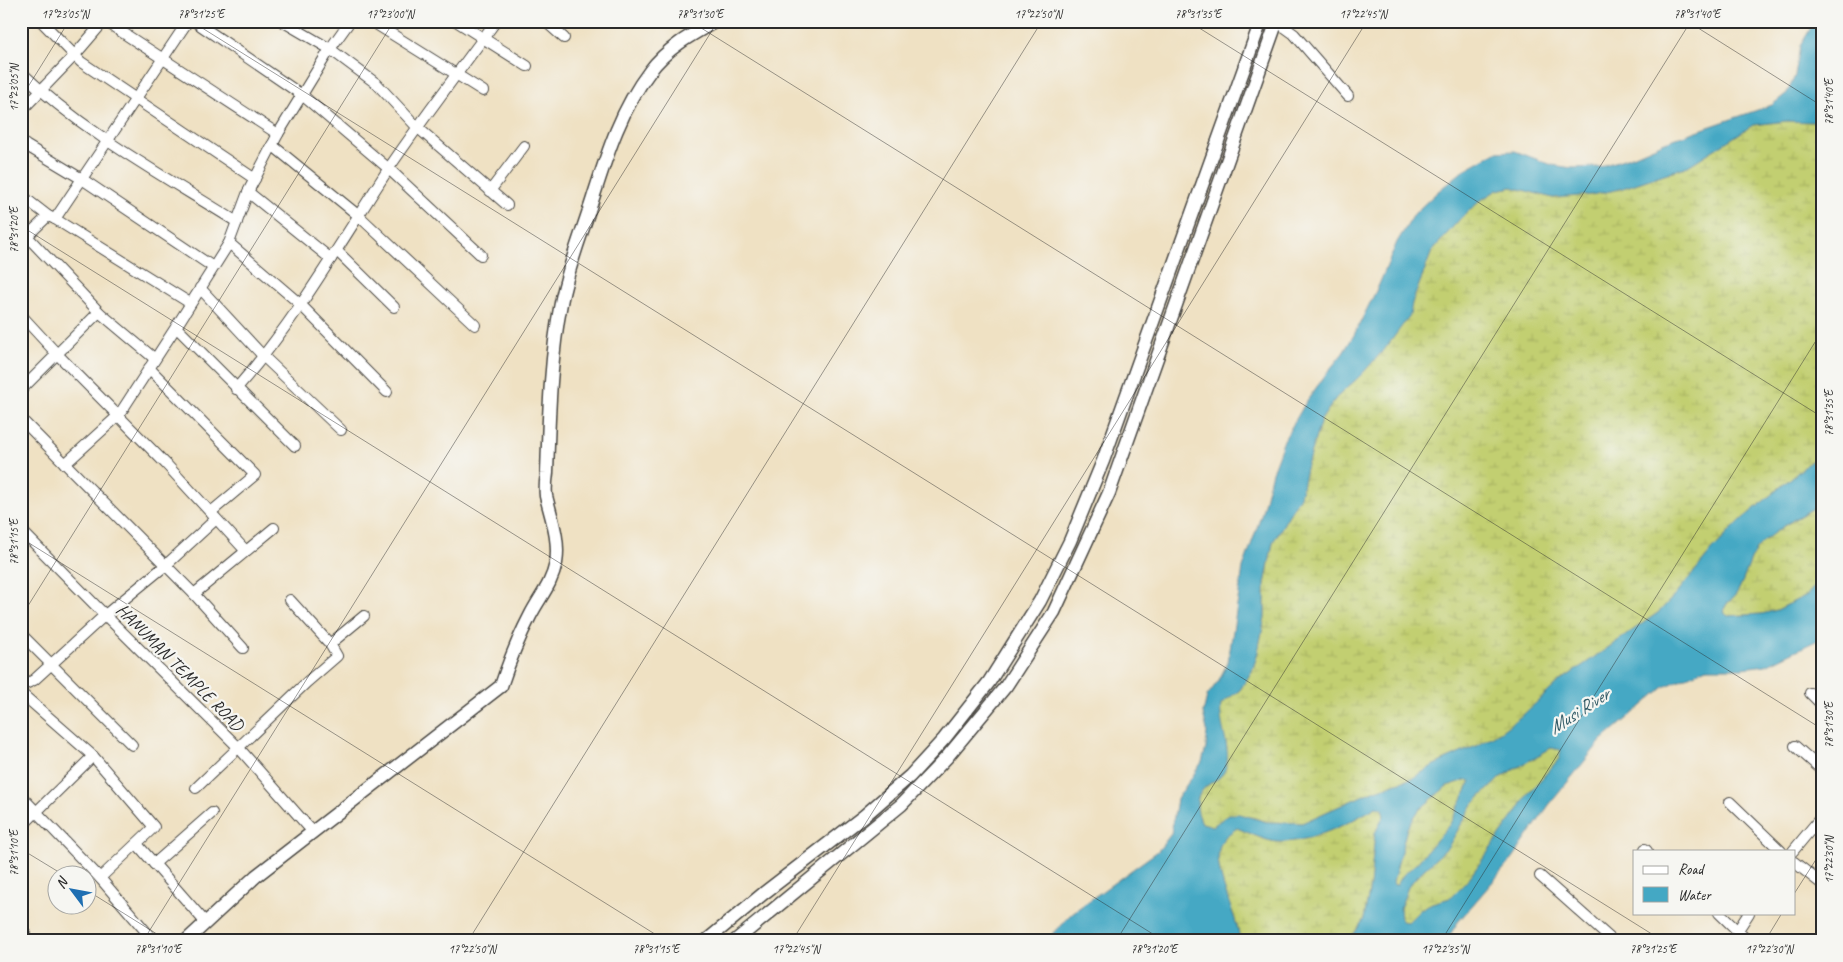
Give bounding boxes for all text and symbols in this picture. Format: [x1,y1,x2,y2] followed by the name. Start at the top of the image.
[41,6,90,22] text: 17°23'05"N
[178,6,226,22] text: 78°31'25"E
[366,6,415,22] text: 17°23'00"N
[677,6,725,22] text: 78°31'30"E
[1014,6,1063,22] text: 17°22'50"N
[1175,6,1223,22] text: 78°31'35"E
[1339,6,1388,22] text: 17°22'45"N
[1674,6,1722,22] text: 78°31'40"E
[6,63,22,112] text: 17°23'05"N
[1821,77,1837,125] text: 78°31'40"E
[6,205,22,253] text: 78°31'20"E
[1821,388,1837,436] text: 78°31'35"E
[6,517,22,565] text: 78°31'15"E
[112,599,249,736] street label: HANUMAN TEMPLE ROAD
[1544,681,1616,739] water label: Musi River
[1821,700,1837,748] text: 78°31'30"E
[6,828,22,876] text: 78°31'10"E
[1821,835,1837,884] text: 17°22'30"N
[1633,850,1796,914] legend
[1678,860,1705,879] text: Road
[48,864,98,914] north arrow
[52,873,72,892] text: N
[1678,886,1712,905] text: Water
[135,941,183,957] text: 78°31'10"E
[448,941,497,957] text: 17°22'50"N
[633,941,681,957] text: 78°31'15"E
[772,941,821,957] text: 17°22'45"N
[1131,941,1179,957] text: 78°31'20"E
[1421,941,1470,957] text: 17°22'35"N
[1630,941,1678,957] text: 78°31'25"E
[1745,941,1794,957] text: 17°22'30"N

